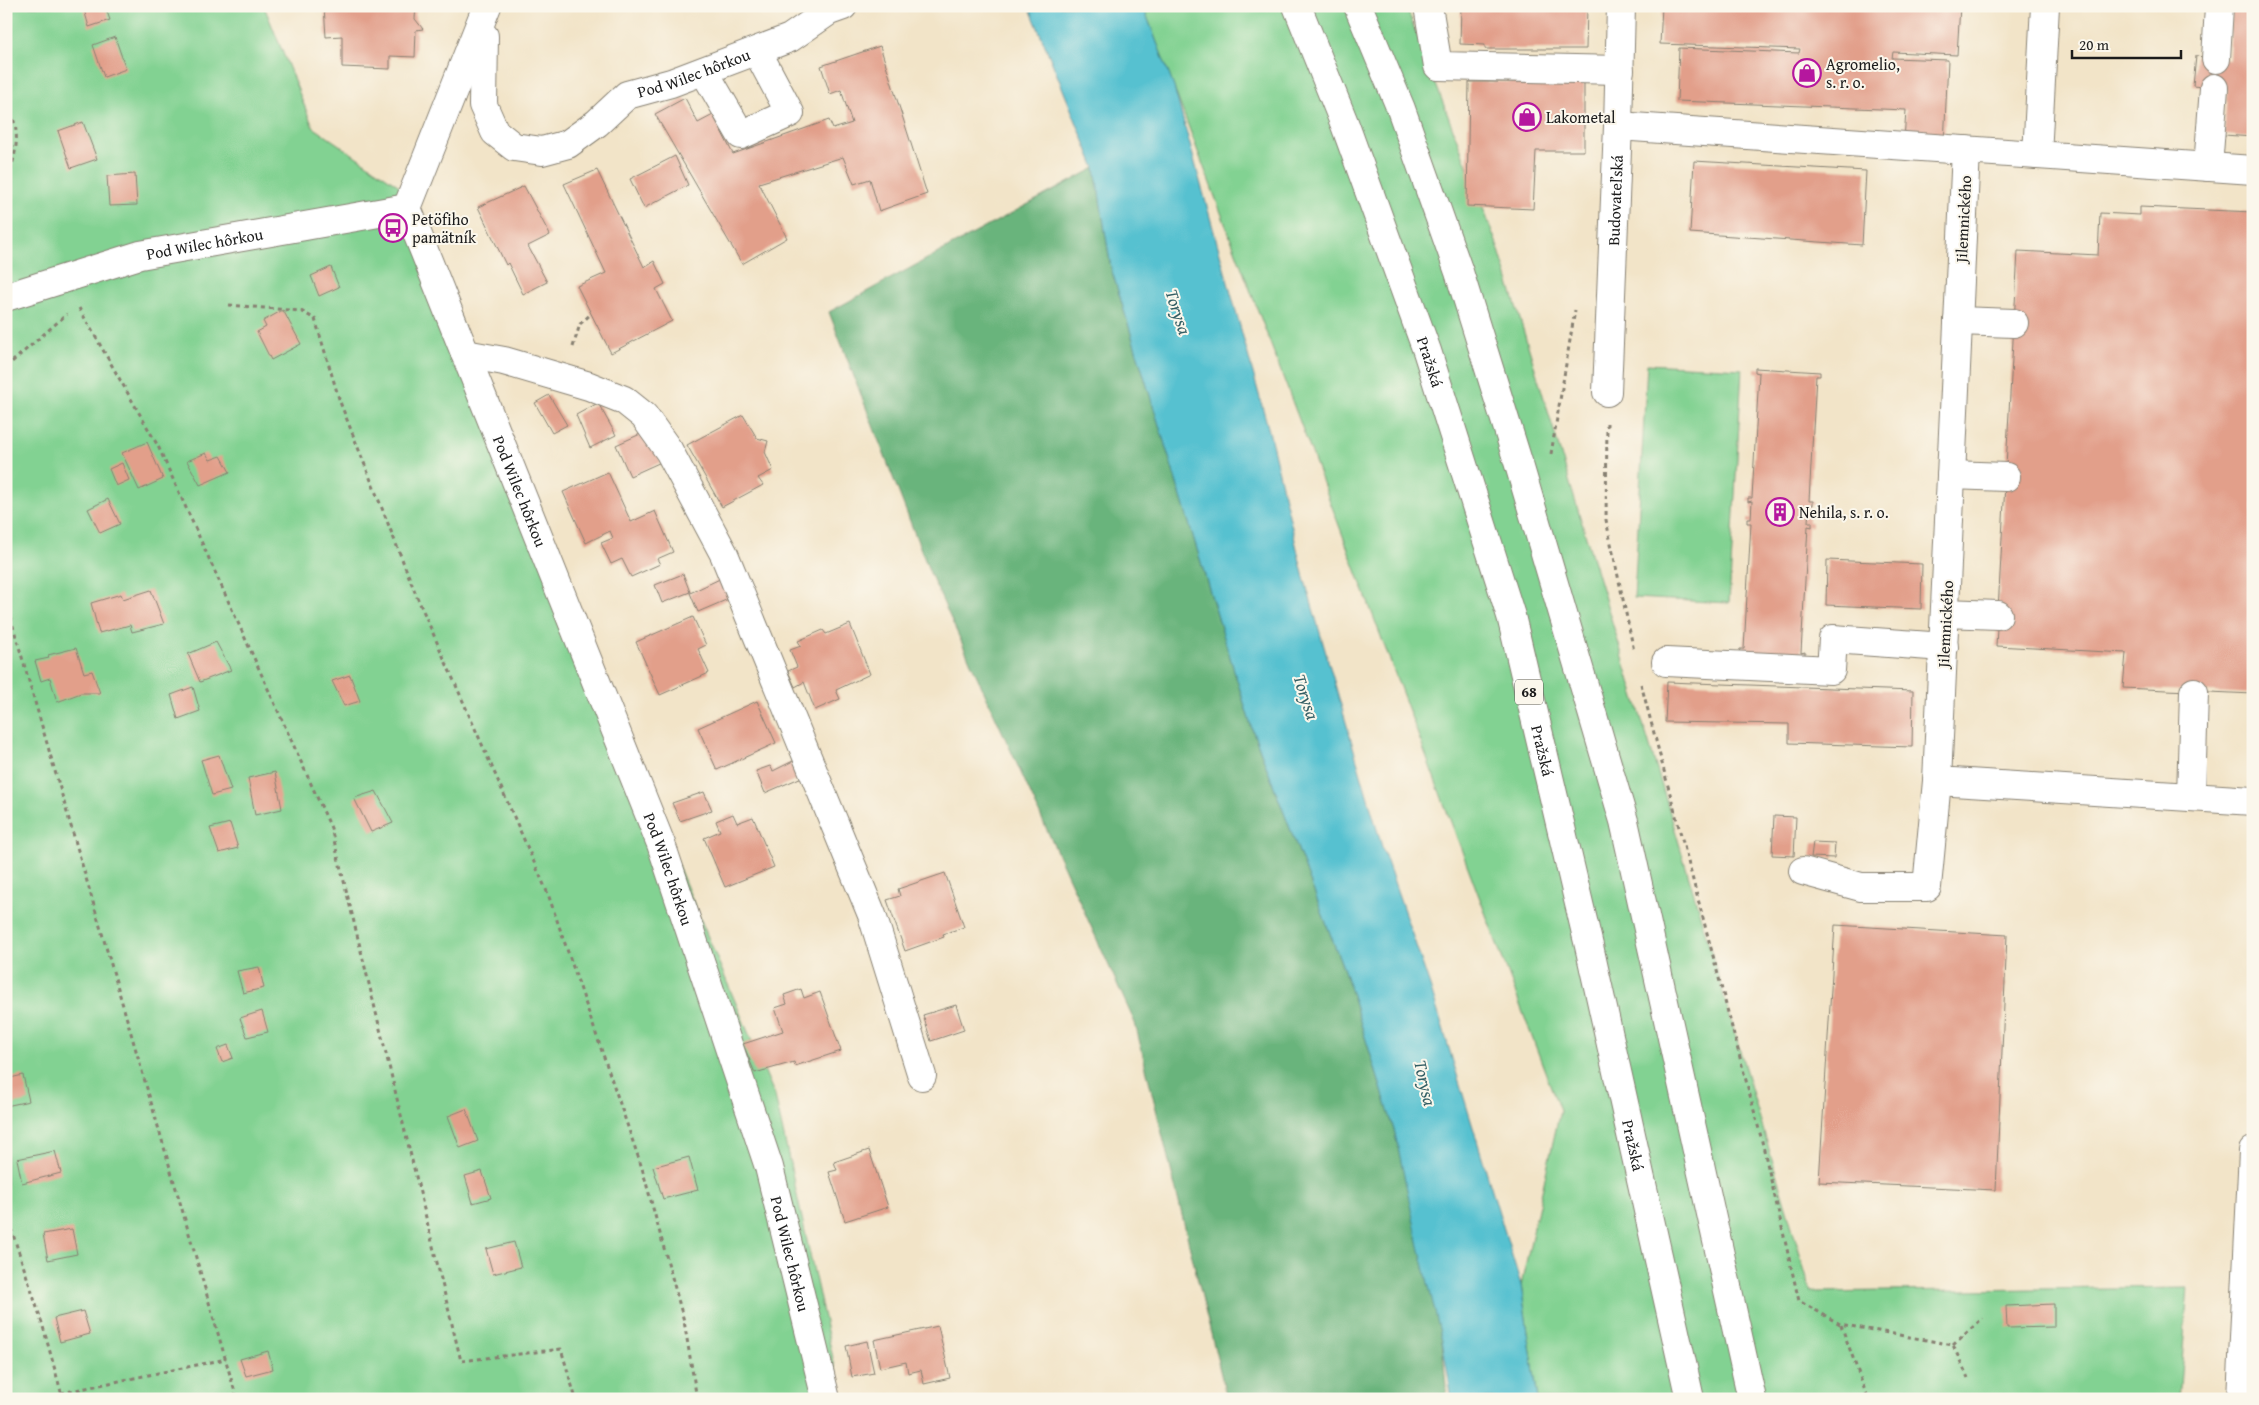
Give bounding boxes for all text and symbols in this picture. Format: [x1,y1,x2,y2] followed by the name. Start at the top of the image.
[2072,28,2180,60] scale bar
[2079,34,2110,55] text: 20 m
[635,42,754,104] street label: Pod Wilec hôrkou
[1826,52,1900,94] place label: Agromelio, s. r. o.
[1792,58,1822,88] shop icon: Agromelio, s. r. o.
[1512,102,1542,132] shop icon: Lakometal
[1546,105,1616,129] place label: Lakometal
[1601,154,1629,246] street label: Budovateľská
[1949,175,1977,265] street label: Jilemnického
[412,207,477,249] place label: Petöfiho pamätník
[378,213,408,243] bus stop icon: Petöfiho pamätník
[144,222,265,266] street label: Pod Wilec hôrkou
[1158,286,1199,339] water label: Torysa
[1411,333,1450,390] street label: Pražská
[487,432,553,551] street label: Pod Wilec hôrkou
[1765,497,1795,527] building icon: Nehila, s. r. o.
[1799,500,1889,524] place label: Nehila, s. r. o.
[1931,580,1959,670] street label: Jilemnického
[1286,671,1327,724] water label: Torysa
[1515,680,1543,704] road number: 68
[1525,723,1561,779] street label: Pražská
[638,809,699,929] street label: Pod Wilec hôrkou
[1407,1057,1444,1109] water label: Torysa
[1616,1117,1651,1174] street label: Pražská
[765,1194,816,1314] street label: Pod Wilec hôrkou

